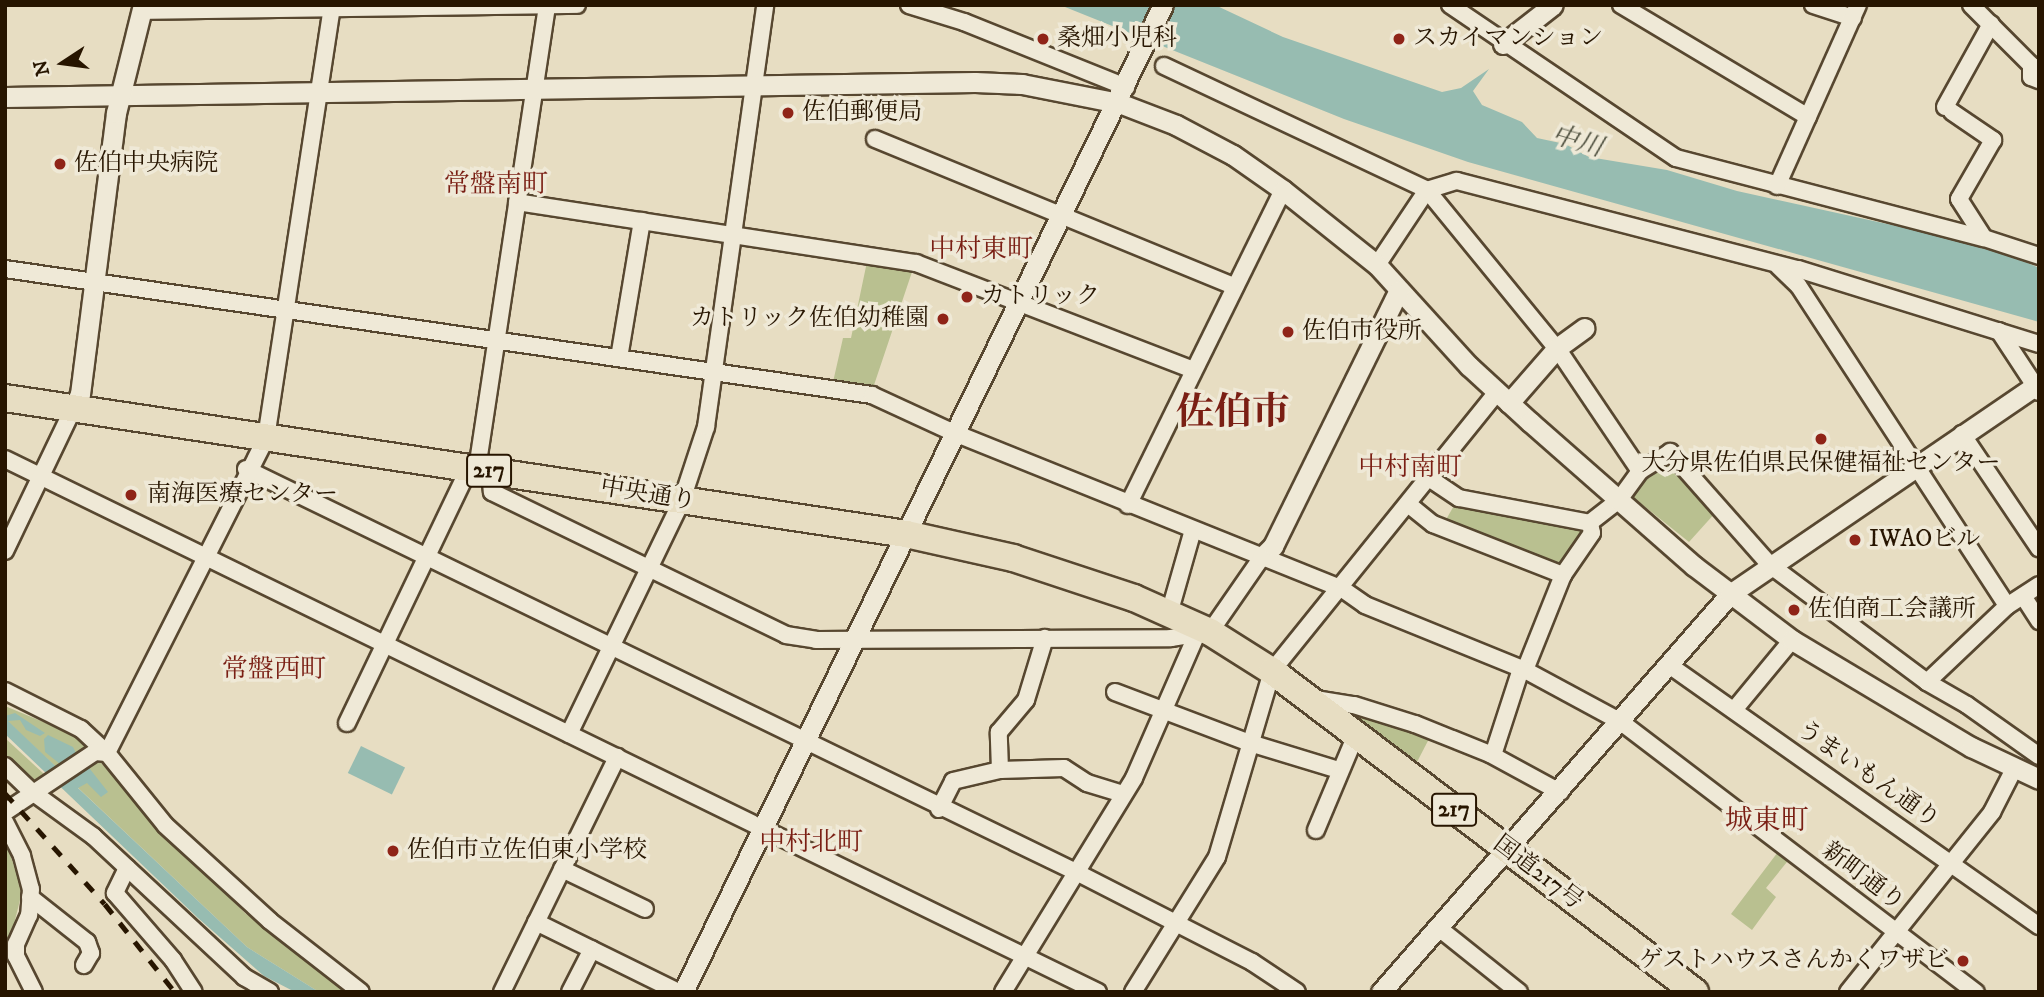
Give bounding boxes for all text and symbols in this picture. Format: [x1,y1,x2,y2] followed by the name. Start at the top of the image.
[1057,25,1177,53] place label: 桑畑小児科
[1413,25,1605,53] place label: スカイマンション
[28,28,98,98] north arrow
[1035,31,1051,47] marker: 桑畑小児科
[1391,31,1407,47] marker: スカイマンション
[29,58,55,78] text: N
[802,99,922,127] place label: 佐伯郵便局
[780,105,796,121] marker: 佐伯郵便局
[1548,120,1606,164] water label: 中川
[74,150,218,178] place label: 佐伯中央病院
[52,156,68,172] marker: 佐伯中央病院
[444,169,548,201] district label: 常盤南町
[929,234,1033,266] district label: 中村東町
[981,283,1101,311] place label: カトリック
[959,289,975,305] marker: カトリック
[689,305,929,333] place label: カトリック佐伯幼稚園
[935,311,951,327] marker: カトリック佐伯幼稚園
[1302,318,1422,346] place label: 佐伯市役所
[1280,324,1296,340] marker: 佐伯市役所
[1176,391,1290,437] district label: 佐伯市
[1813,431,1829,447] marker: 大分県佐伯県民保健福祉センター
[1641,450,2001,478] place label: 大分県佐伯県民保健福祉センター
[464,452,514,491] road number: 217
[1358,452,1462,484] district label: 中村南町
[598,473,698,517] street label: 中央通り
[147,481,339,509] place label: 南海医療センター
[121,485,141,505] marker: 南海医療センター
[1869,526,1980,554] place label: IWAOビル
[1847,532,1863,548] marker: IWAOビル
[1808,596,1976,624] place label: 佐伯商工会議所
[1786,602,1802,618] marker: 佐伯商工会議所
[222,654,326,686] district label: 常盤西町
[1791,715,1945,835] street label: うまいもん通り
[1430,790,1478,830] road number: 217
[1725,804,1809,838] district label: 城東町
[759,827,863,859] district label: 中村北町
[1487,830,1589,916] street label: 国道217号
[407,837,647,865] place label: 佐伯市立佐伯東小学校
[1816,837,1910,917] street label: 新町通り
[385,843,401,859] marker: 佐伯市立佐伯東小学校
[1637,947,1949,975] place label: ゲストハウスさんかくワザビ
[1955,953,1971,969] marker: ゲストハウスさんかくワザビ

